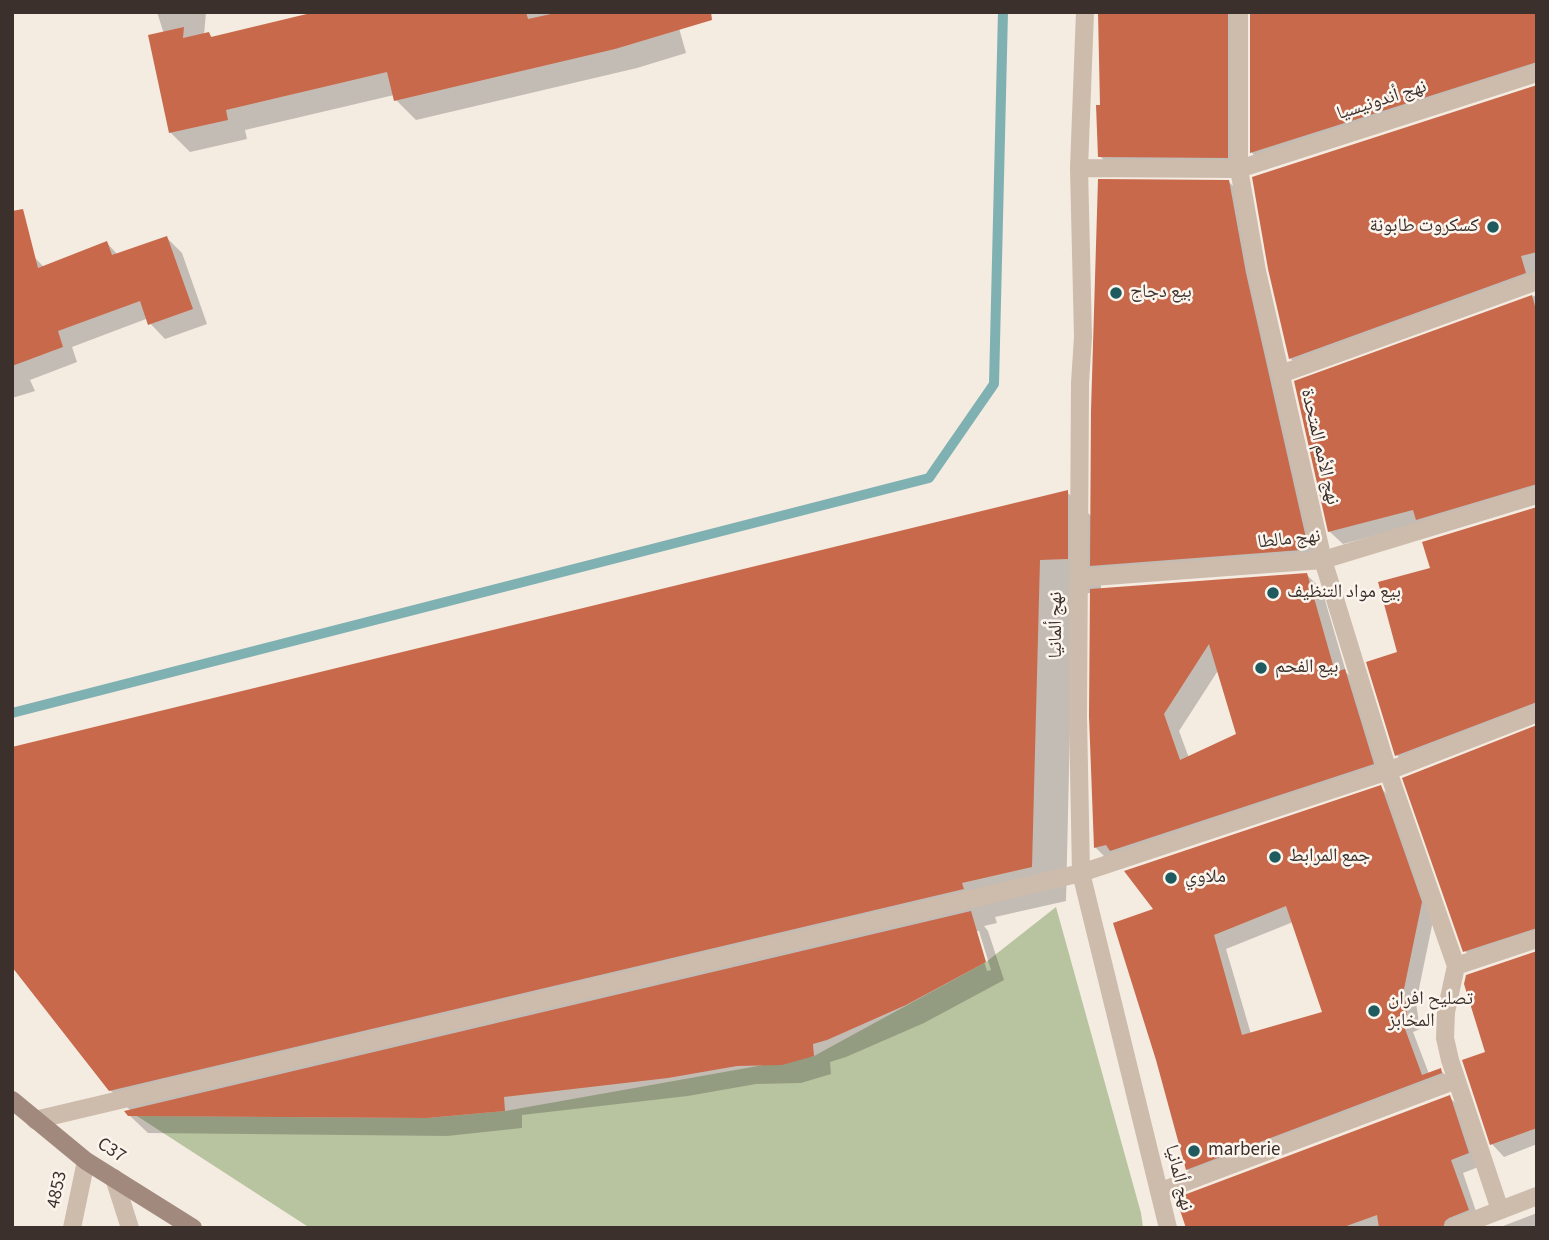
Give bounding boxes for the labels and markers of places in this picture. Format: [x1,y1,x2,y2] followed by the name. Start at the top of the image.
[1369,216,1479,238] place label: كسكروت طابونة
[1485,219,1501,235] marker: كسكروت طابونة
[1130,282,1192,304] place label: بيع دجاج
[1108,285,1124,301] marker: بيع دجاج
[1287,582,1401,604] place label: بيع مواد التنظيف
[1265,585,1281,601] marker: بيع مواد التنظيف
[1275,657,1339,679] place label: بيع الفحم
[1253,660,1269,676] marker: بيع الفحم
[1289,846,1370,868] place label: جمع المرابط
[1267,849,1283,865] marker: جمع المرابط
[1185,867,1226,889] place label: ملاوي
[1163,870,1179,886] marker: ملاوي
[1388,989,1473,1033] place label: تصليح افران المخابز
[1366,1003,1382,1019] marker: تصليح افران المخابز
[1208,1140,1281,1162] place label: marberie
[1186,1143,1202,1159] marker: marberie

